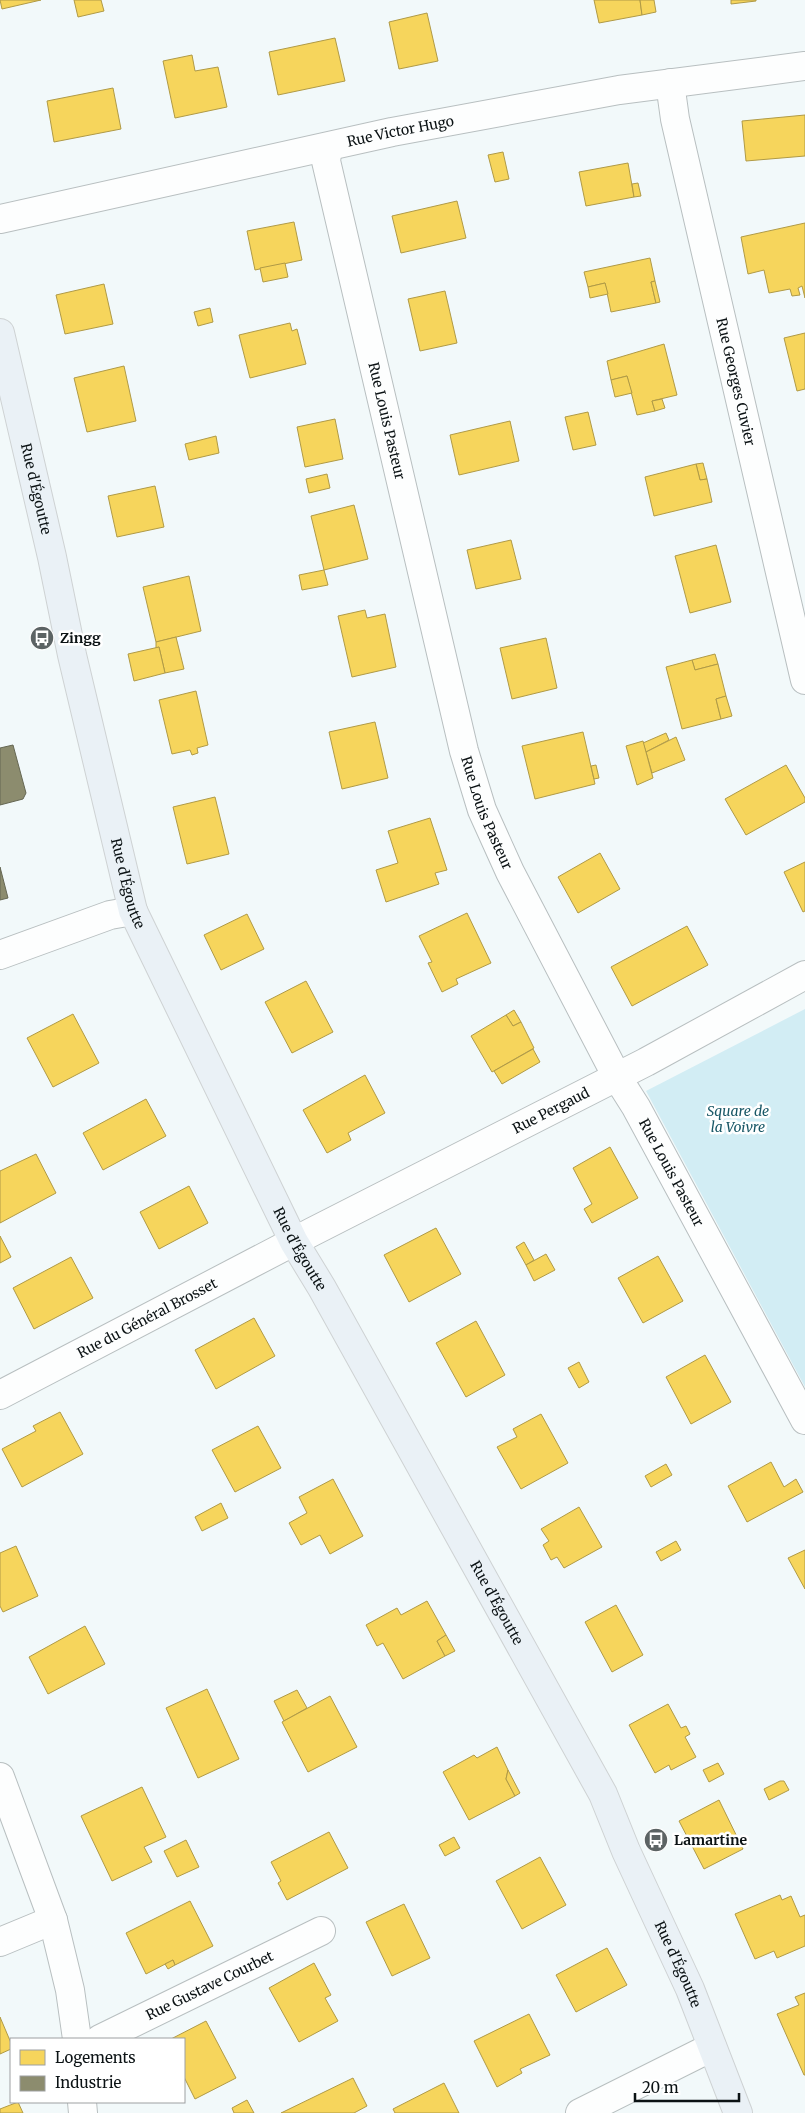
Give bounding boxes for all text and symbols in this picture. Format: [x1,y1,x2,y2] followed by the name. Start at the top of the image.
[345,112,455,151] street label: Rue Victor Hugo
[712,316,759,447] street label: Rue Georges Cuvier
[364,360,409,481] street label: Rue Louis Pasteur
[17,441,55,536] street label: Rue d'Égoutte
[29,625,55,651] bus stop icon: Zingg
[60,629,101,647] place label: Zingg
[457,754,517,872] street label: Rue Louis Pasteur
[107,836,149,932] street label: Rue d'Égoutte
[509,1083,593,1138] street label: Rue Pergaud
[707,1102,769,1136] park label: Square de la Voivre
[635,1115,708,1230] street label: Rue Louis Pasteur
[269,1204,330,1294] street label: Rue d'Égoutte
[74,1274,221,1362] street label: Rue du Général Brosset
[466,1558,527,1648] street label: Rue d'Égoutte
[643,1827,669,1853] bus stop icon: Lamartine
[674,1831,748,1849] place label: Lamartine
[651,1918,705,2010] street label: Rue d'Égoutte
[143,1946,277,2024] street label: Rue Gustave Courbet
[10,2038,185,2103] legend
[55,2048,136,2067] text: Logements
[635,2070,739,2102] scale bar
[55,2073,122,2092] text: Industrie
[642,2078,679,2097] text: 20 m

